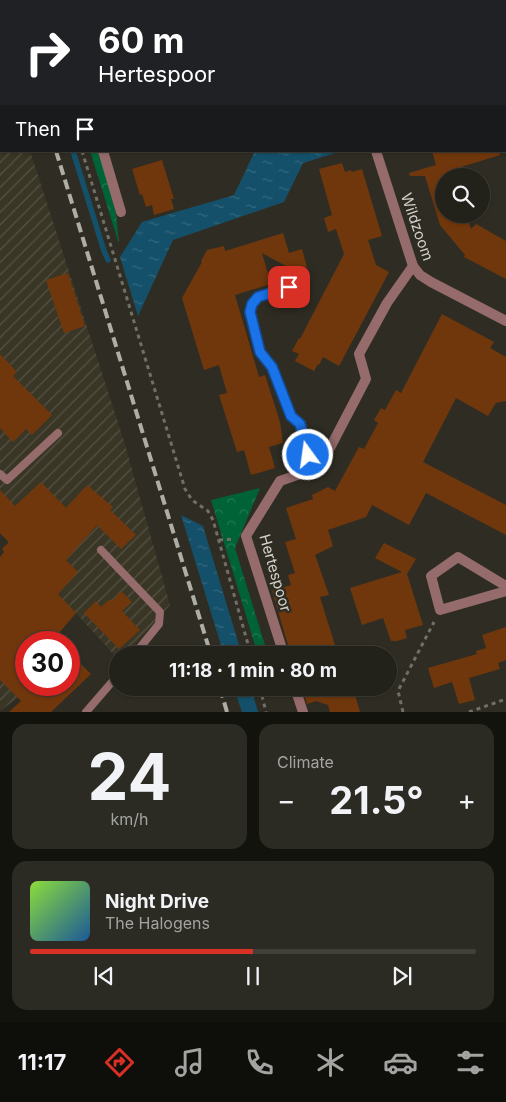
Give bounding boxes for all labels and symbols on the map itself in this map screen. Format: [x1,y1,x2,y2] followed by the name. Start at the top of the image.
[397,190,438,263] street label: Wildzoom
[268,266,310,308] pin
[281,428,333,480] position arrow
[255,532,296,614] street label: Hertespoor
[15,631,80,696] speed limit sign: 30

